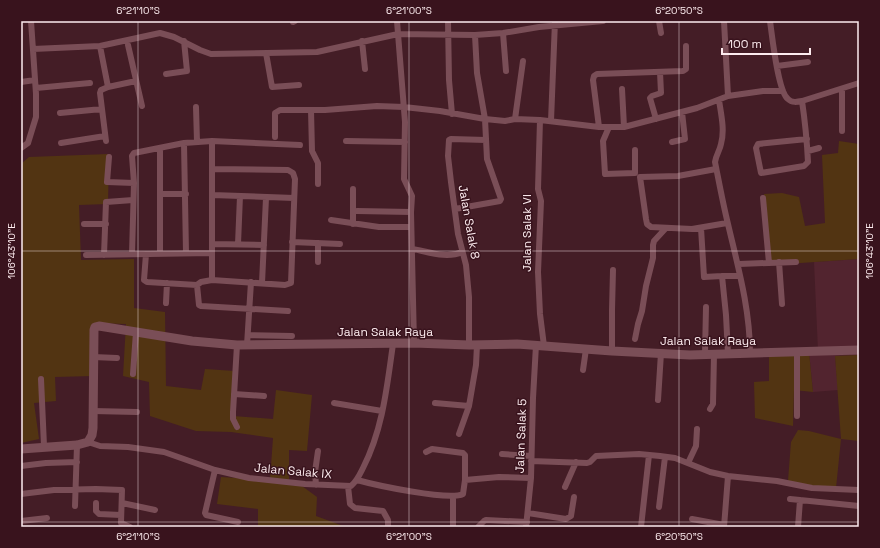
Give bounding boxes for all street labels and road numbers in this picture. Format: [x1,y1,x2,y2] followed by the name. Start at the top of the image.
[455,184,483,260] street label: Jalan Salak 8
[519,194,535,272] street label: Jalan Salak VI
[337,324,433,340] street label: Jalan Salak Raya
[660,333,756,349] street label: Jalan Salak Raya
[512,398,530,474] street label: Jalan Salak 5
[253,460,333,482] street label: Jalan Salak IX

